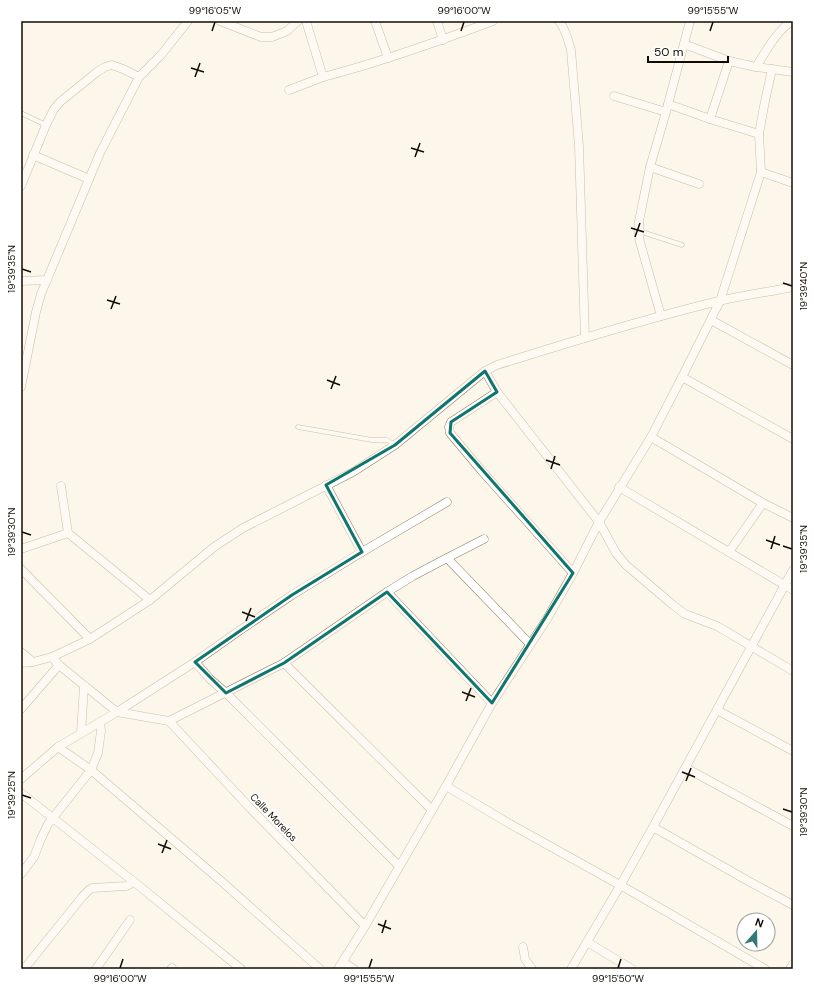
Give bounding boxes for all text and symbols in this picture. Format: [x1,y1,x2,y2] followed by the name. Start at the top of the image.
[189,4,241,17] text: 99°16'05"W
[437,4,491,17] text: 99°16'00"W
[688,4,739,17] text: 99°15'55"W
[648,38,728,64] scale bar
[654,44,683,60] text: 50 m
[5,245,18,293] text: 19°39'35"N
[797,262,810,310] text: 19°39'40"N
[5,507,18,556] text: 19°39'30"N
[797,525,810,573] text: 19°39'35"N
[5,771,18,819] text: 19°39'25"N
[797,787,810,836] text: 19°39'30"N
[247,790,300,844] street label: Calle Morelos
[736,912,776,952] north arrow
[753,915,766,931] text: N
[93,972,147,985] text: 99°16'00"W
[344,972,395,985] text: 99°15'55"W
[592,972,644,985] text: 99°15'50"W

